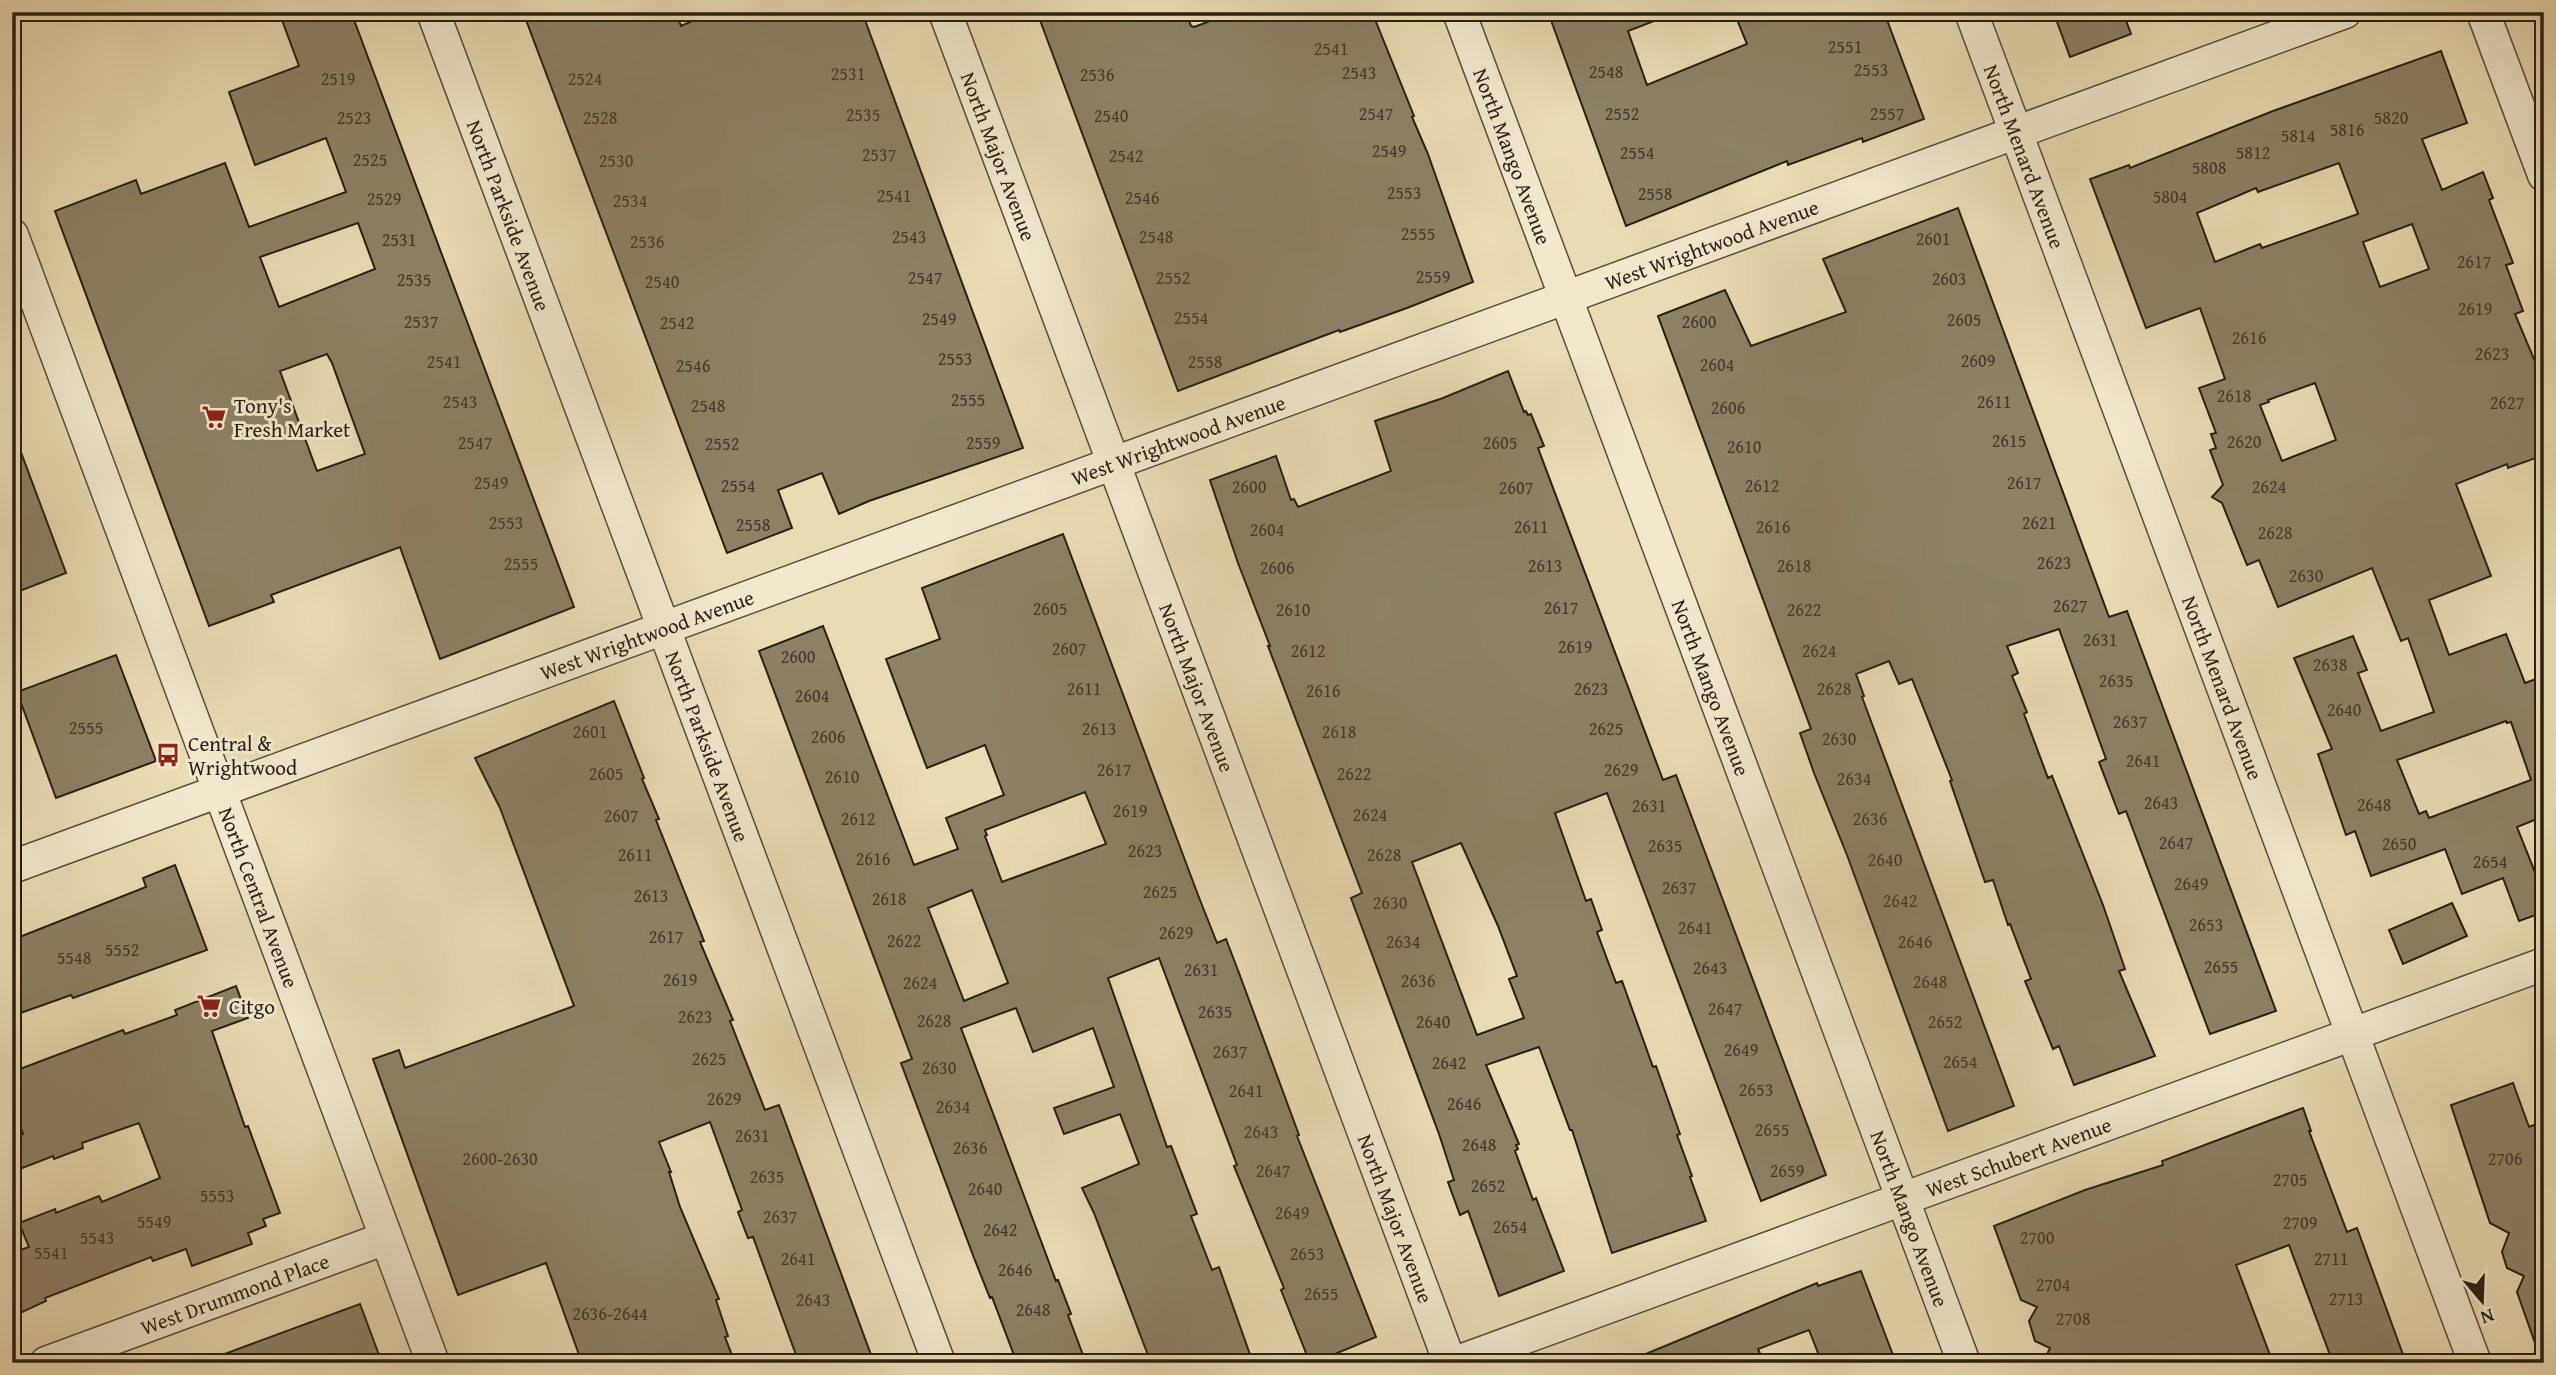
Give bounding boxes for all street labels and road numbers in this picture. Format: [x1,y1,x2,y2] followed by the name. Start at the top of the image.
[1976,60,2073,253] street label: North Menard Avenue
[1466,64,1560,249] street label: North Mango Avenue
[953,67,1045,245] street label: North Major Avenue
[459,115,559,315] street label: North Parkside Avenue
[1600,191,1823,298] street label: West Wrightwood Avenue
[1067,386,1290,493] street label: West Wrightwood Avenue
[535,581,758,688] street label: West Wrightwood Avenue
[2174,591,2272,784] street label: North Menard Avenue
[1664,595,1759,780] street label: North Mango Avenue
[1152,598,1243,776] street label: North Major Avenue
[658,646,758,846] street label: North Parkside Avenue
[211,803,307,992] street label: North Central Avenue
[1921,1108,2116,1205] street label: West Schubert Avenue
[1863,1126,1957,1311] street label: North Mango Avenue
[1350,1130,1442,1308] street label: North Major Avenue
[136,1245,334,1343] street label: West Drummond Place

